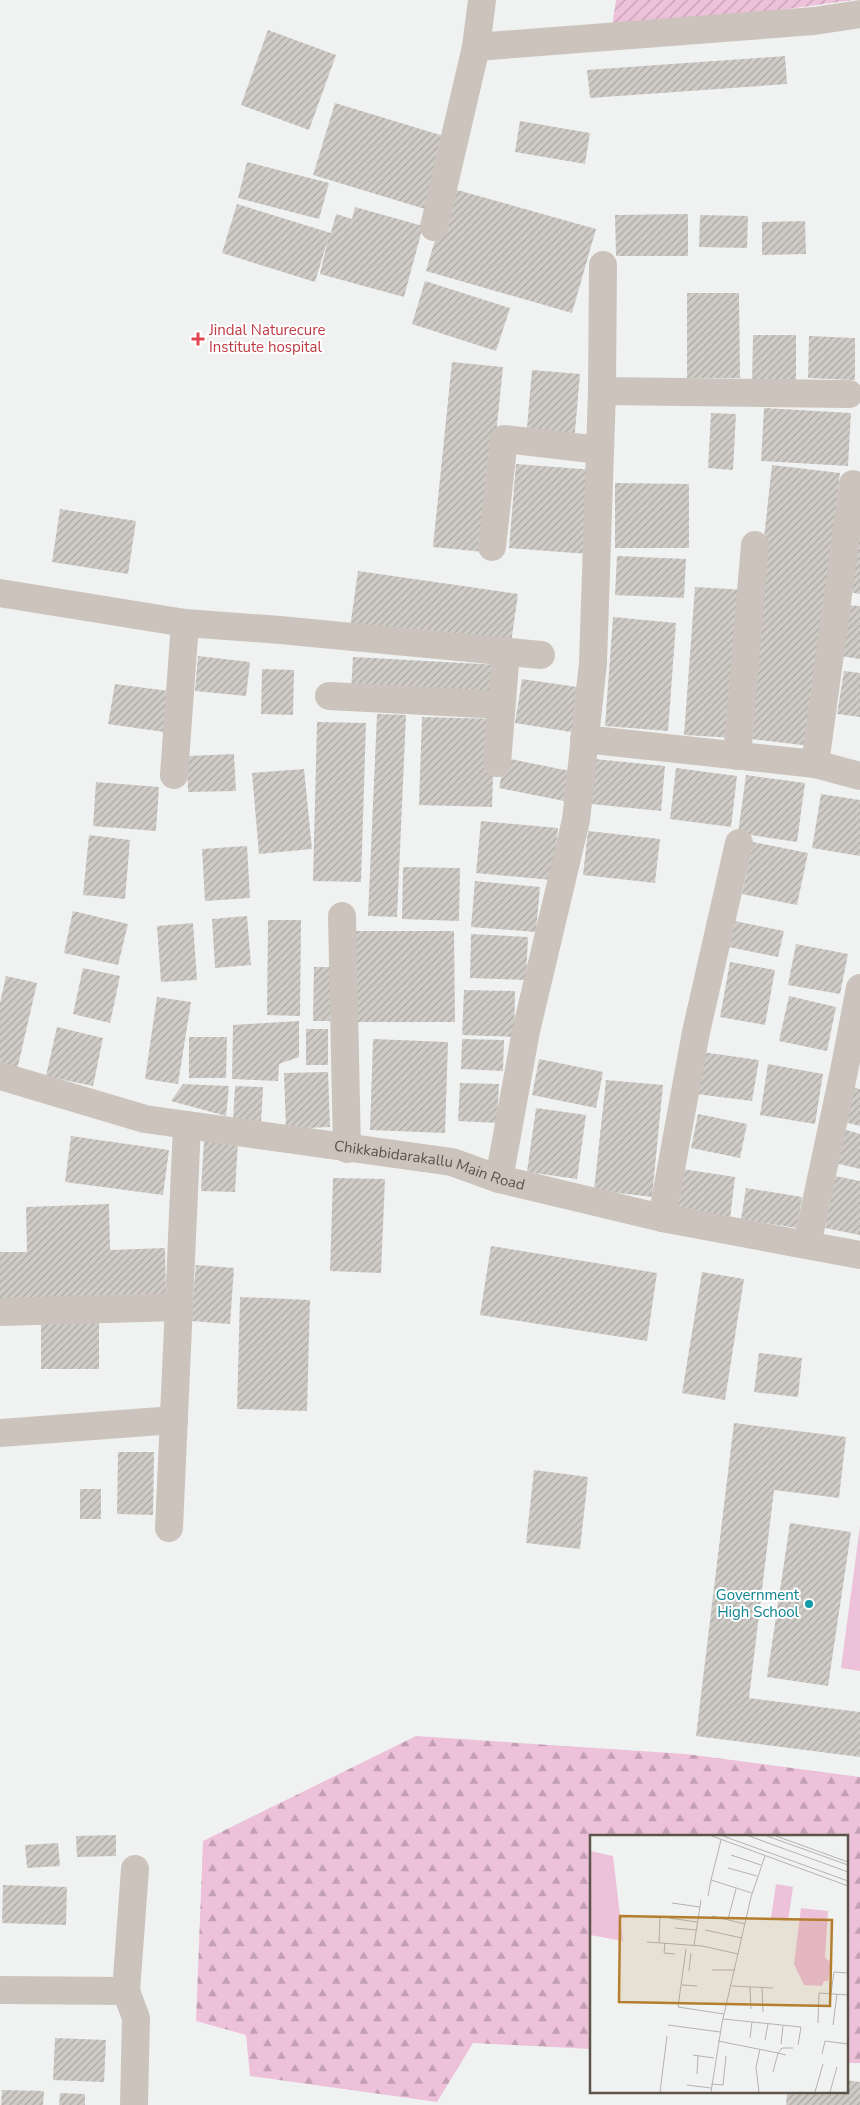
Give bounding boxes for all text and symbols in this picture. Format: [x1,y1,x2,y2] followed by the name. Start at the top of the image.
[208,320,325,357] place label: Jindal Naturecure Institute hospital
[191,332,205,346] marker: Jindal Naturecure Institute hospital
[333,1136,527,1195] street label: Chikkabidarakallu Main Road
[716,1585,800,1622] place label: Government High School
[803,1598,815,1610] marker: Government High School
[590,1835,848,2092] inset map

